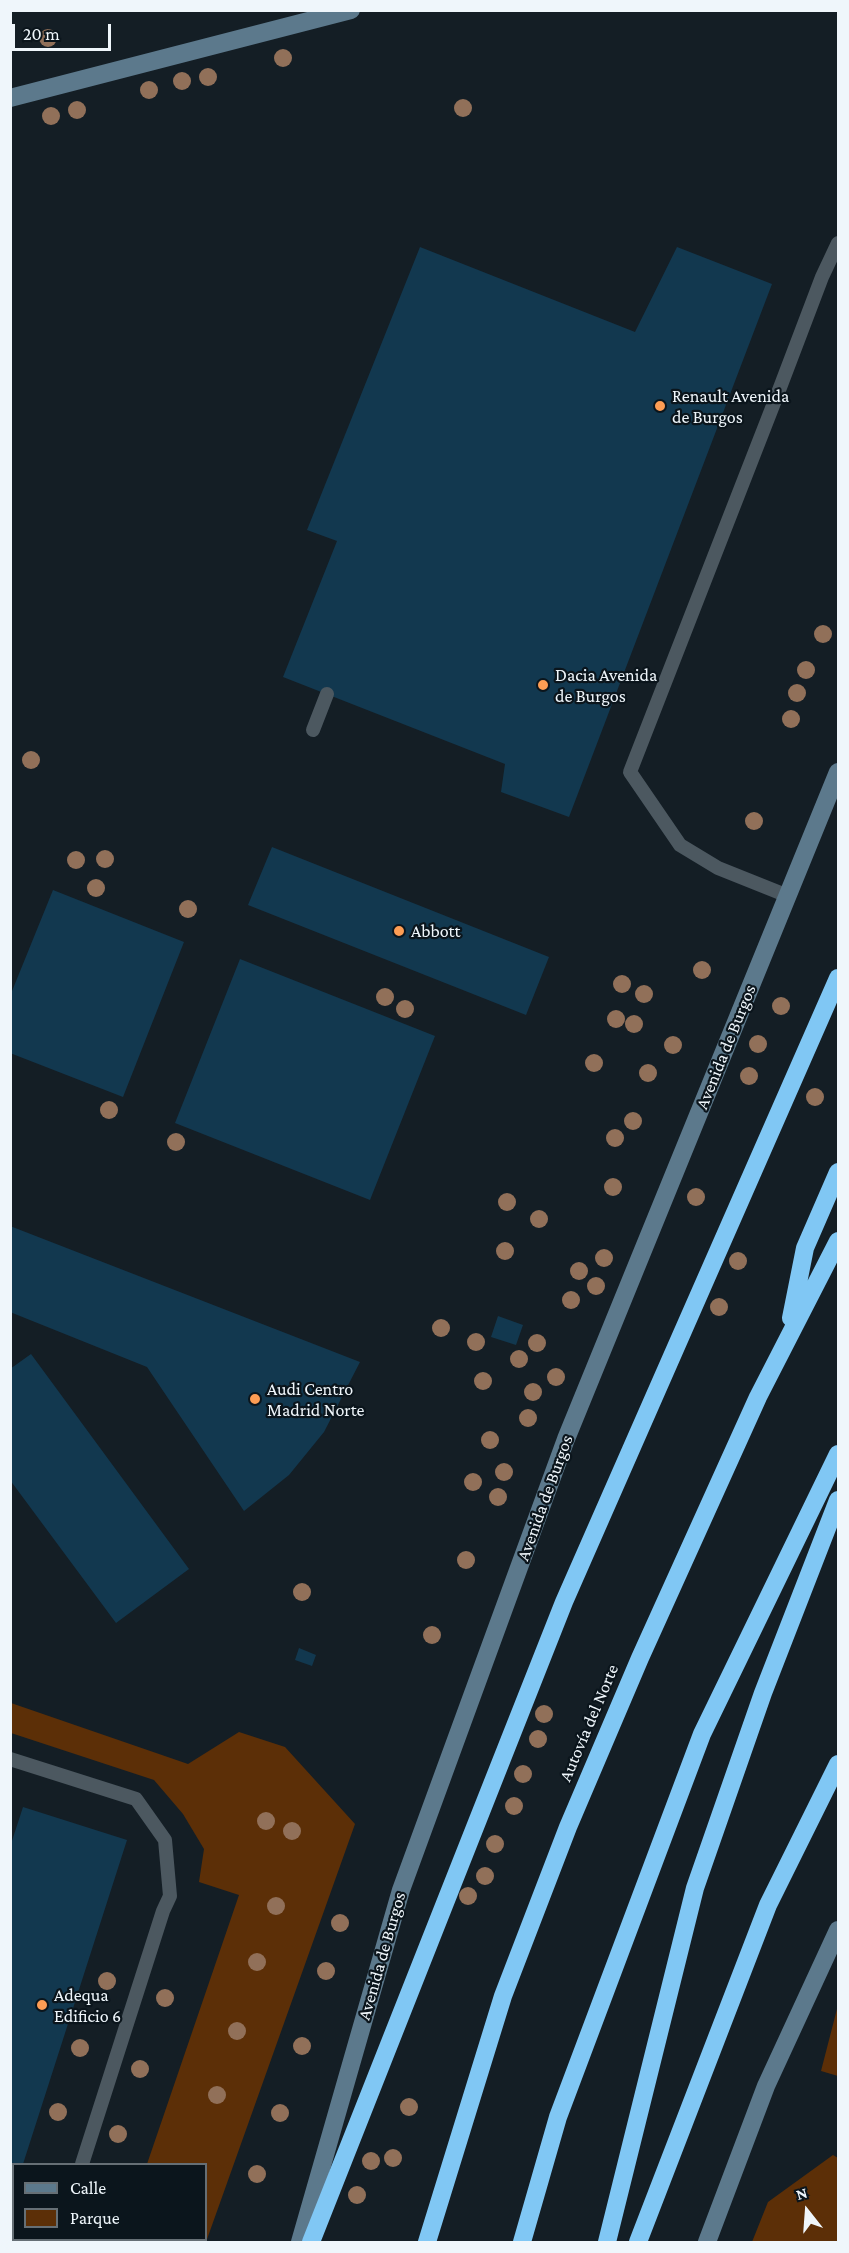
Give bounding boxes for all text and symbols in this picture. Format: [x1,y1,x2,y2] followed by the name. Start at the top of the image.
[15,12,114,50] scale bar
[23,24,60,44] text: 20 m
[672,385,789,428] place label: Renault Avenida de Burgos
[653,399,667,413] marker: Renault Avenida de Burgos
[555,664,657,706] place label: Dacia Avenida de Burgos
[536,678,550,692] marker: Dacia Avenida de Burgos
[411,920,460,942] place label: Abbott
[392,924,406,938] marker: Abbott
[691,982,761,1112] street label: Avenida de Burgos
[267,1378,365,1420] place label: Audi Centro Madrid Norte
[248,1392,262,1406] marker: Audi Centro Madrid Norte
[512,1432,578,1564] street label: Avenida de Burgos
[555,1661,623,1785] street label: Autovía del Norte
[353,1889,411,2023] street label: Avenida de Burgos
[54,1984,121,2026] place label: Adequa Edificio 6
[35,1998,49,2012] marker: Adequa Edificio 6
[12,2163,207,2241] legend
[70,2178,106,2198] text: Calle
[777,2181,837,2241] north arrow
[794,2184,809,2203] text: N
[70,2208,120,2228] text: Parque

